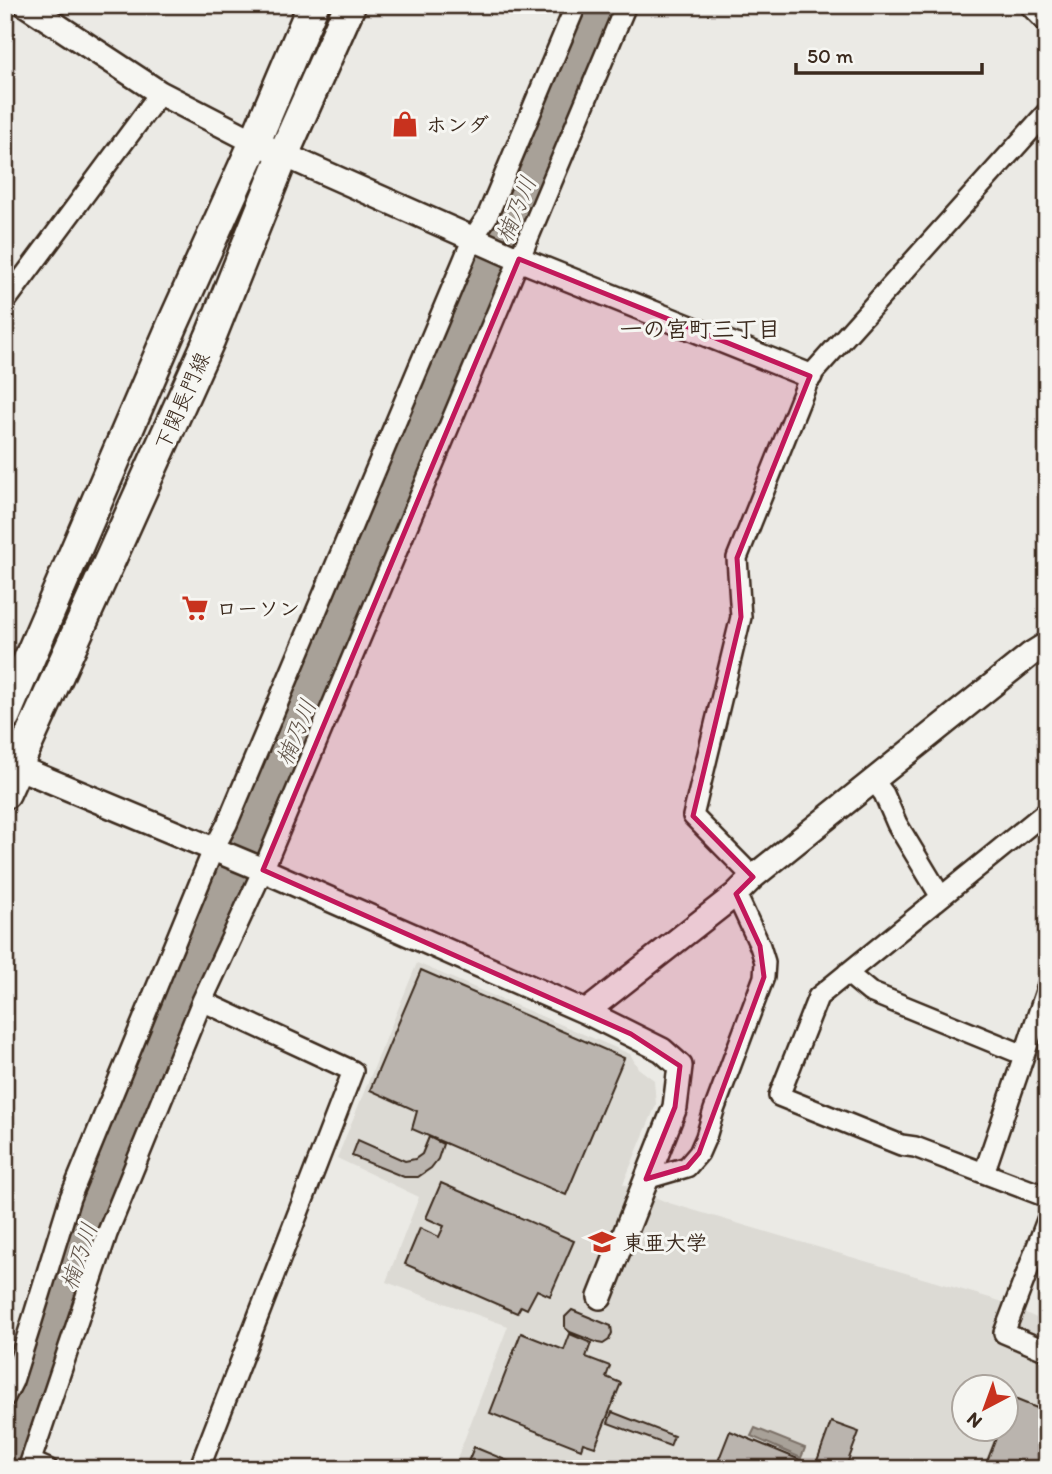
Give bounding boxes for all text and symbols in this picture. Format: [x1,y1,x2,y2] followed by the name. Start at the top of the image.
[796,32,982,76] scale bar
[807,43,854,68] text: 50 m
[390,109,420,139] shop icon: ホンダ
[426,112,489,137] place label: ホンダ
[490,172,542,246] water label: 楠乃川
[620,315,781,343] district label: 一の宮町三丁目
[149,348,215,454] street label: 下関長門線
[180,593,210,623] supermarket icon: ローソン
[216,596,300,621] place label: ローソン
[270,695,322,769] water label: 楠乃川
[55,1219,103,1293] water label: 楠乃川
[587,1227,617,1257] school or university icon: 東亜大学
[623,1230,707,1255] place label: 東亜大学
[950,1372,1020,1442] north arrow
[962,1408,987,1433] text: N

